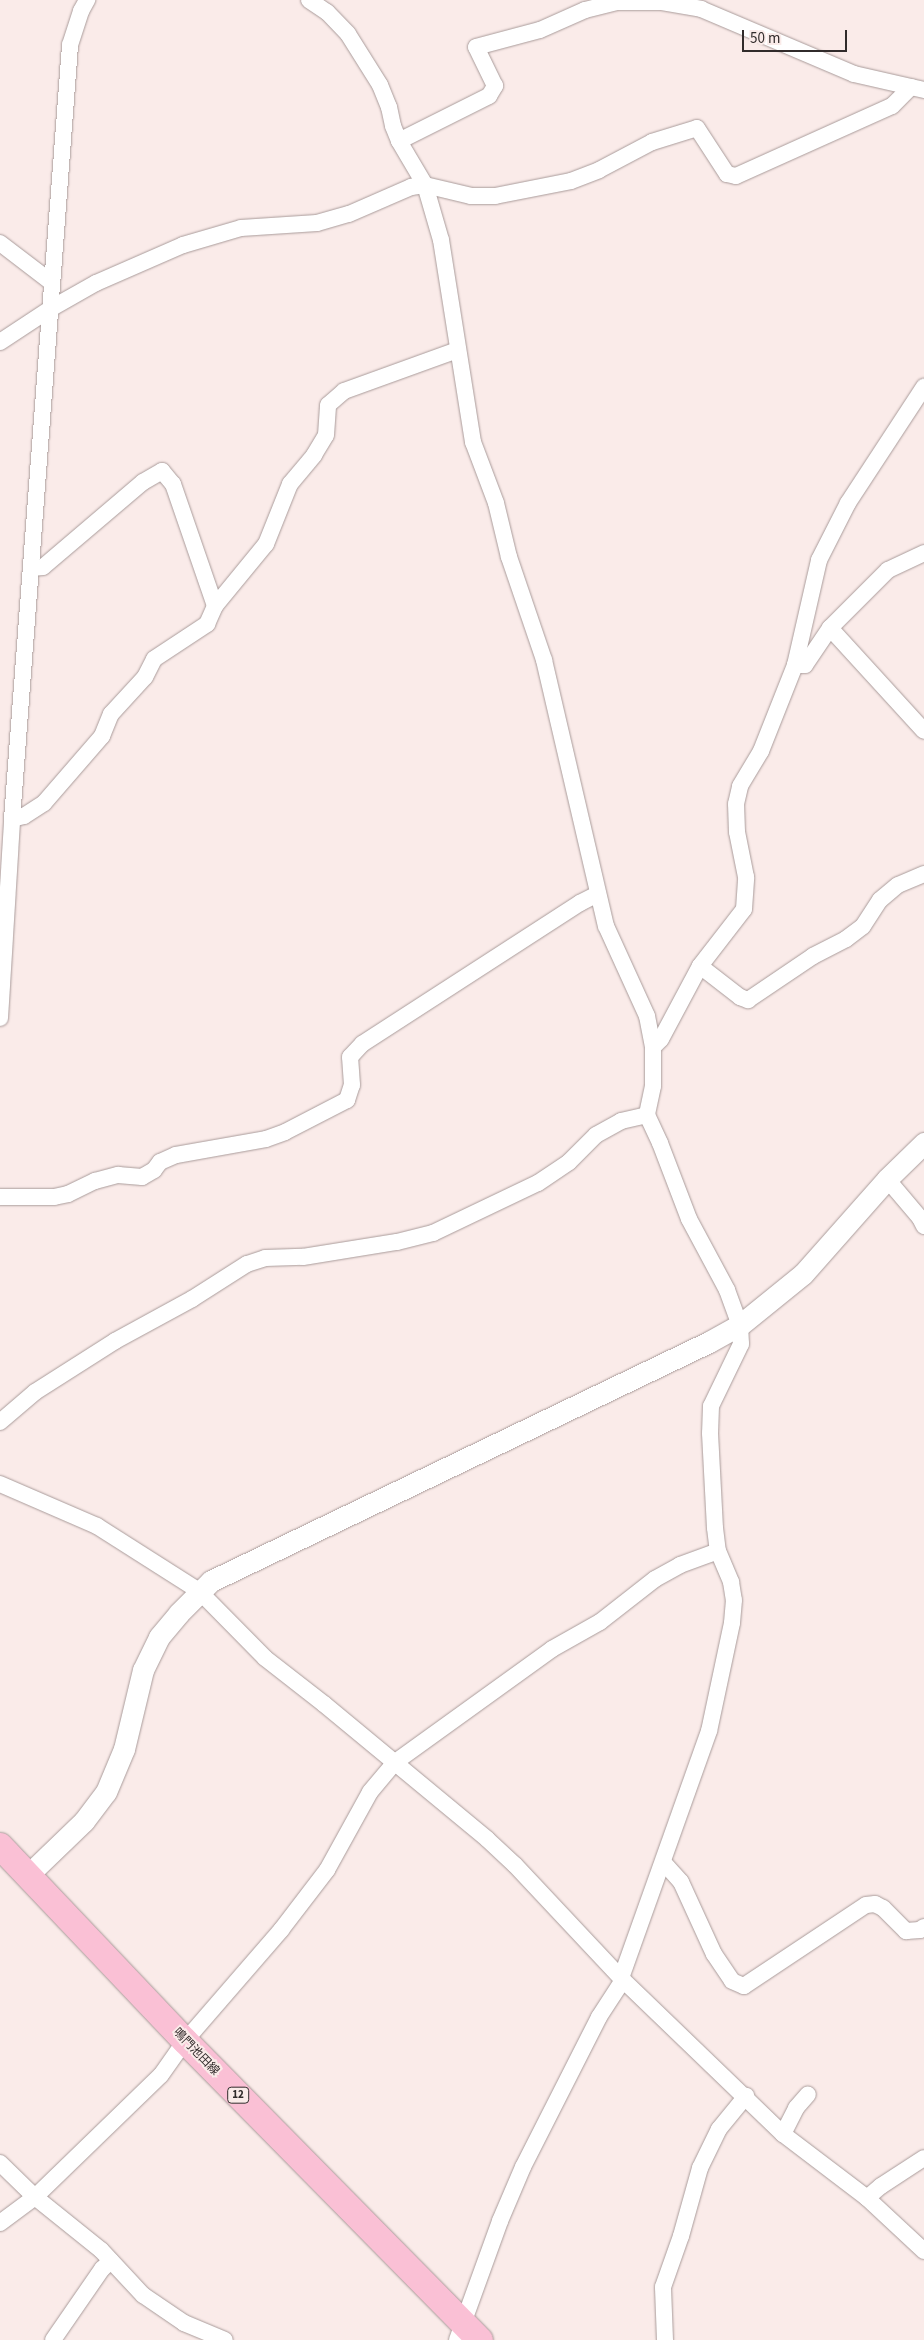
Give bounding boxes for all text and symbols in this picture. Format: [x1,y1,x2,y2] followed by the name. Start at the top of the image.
[744,20,849,52] scale bar
[750,28,780,49] text: 50 m
[170,2025,222,2079] street label: 鳴門池田線
[227,2086,249,2104] road number: 12

